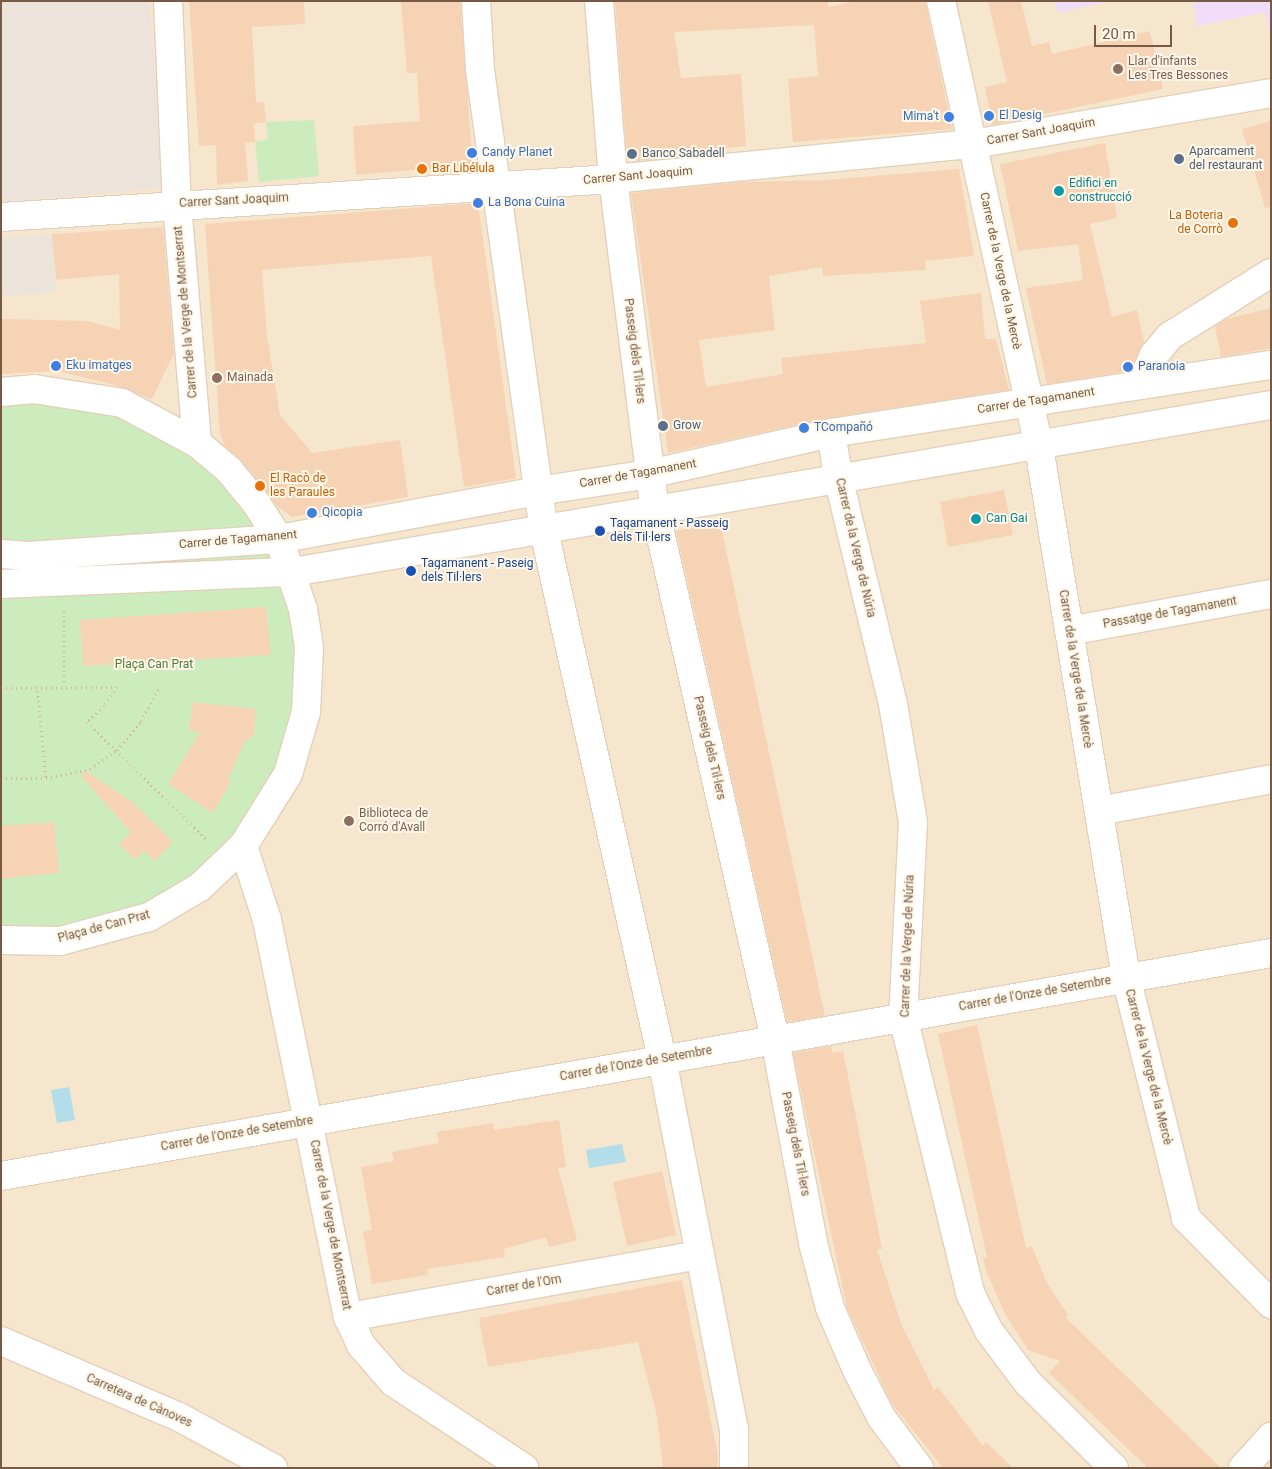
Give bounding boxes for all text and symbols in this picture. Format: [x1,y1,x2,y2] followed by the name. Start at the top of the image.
[1097,15,1174,47] scale bar
[1102,25,1136,43] text: 20 m
[1128,55,1228,83] place label: Llar d'infants Les Tres Bessones
[1112,63,1124,75] marker: Llar d'infants Les Tres Bessones
[999,109,1042,123] place label: El Desig
[903,110,939,124] place label: Mima't
[983,110,995,122] marker: El Desig
[943,111,955,123] marker: Mima't
[986,115,1096,149] street label: Carrer Sant Joaquim
[1189,145,1263,173] place label: Aparcament del restaurant
[482,146,552,160] place label: Candy Planet
[466,147,478,159] marker: Candy Planet
[642,147,725,161] place label: Banco Sabadell
[626,148,638,160] marker: Banco Sabadell
[1173,153,1185,165] marker: Aparcament del restaurant
[432,162,495,176] place label: Bar Libélula
[416,163,428,175] marker: Bar Libélula
[583,164,693,188] street label: Carrer Sant Joaquim
[1069,177,1132,205] place label: Edifici en construcció
[1053,185,1065,197] marker: Edifici en construcció
[179,191,289,211] street label: Carrer Sant Joaquim
[976,191,1024,351] street label: Carrer de la Verge de la Mercè
[488,196,565,210] place label: La Bona Cuina
[472,197,484,209] marker: La Bona Cuina
[1169,209,1223,237] place label: La Boteria de Corrò
[1227,217,1239,229] marker: La Boteria de Corrò
[171,225,201,399] street label: Carrer de la Verge de Montserrat
[620,297,648,405] street label: Passeig dels Til·lers
[66,359,132,373] place label: Eku imatges
[50,360,62,372] marker: Eku imatges
[1138,360,1185,374] place label: Paranoia
[1122,361,1134,373] marker: Paranoia
[227,371,273,385] place label: Mainada
[211,372,223,384] marker: Mainada
[976,385,1096,417] street label: Carrer de Tagamanent
[673,419,701,433] place label: Grow
[657,420,669,432] marker: Grow
[814,421,873,435] place label: TCompañó
[798,422,810,434] marker: TCompañó
[578,457,698,491] street label: Carrer de Tagamanent
[270,472,335,500] place label: El Racò de les Paraules
[832,477,878,619] street label: Carrer de la Verge de Núria
[254,480,266,492] marker: El Racò de les Paraules
[322,506,362,520] place label: Qicopia
[306,507,318,519] marker: Qicopia
[986,512,1028,526] place label: Can Gai
[970,513,982,525] marker: Can Gai
[610,517,729,545] place label: Tagamanent - Passeig dels Til·lers
[594,525,606,537] marker: Tagamanent - Passeig dels Til·lers
[178,528,298,552] street label: Carrer de Tagamanent
[421,557,533,585] place label: Tagamanent - Paseig dels Til·lers
[405,565,417,577] marker: Tagamanent - Paseig dels Til·lers
[1055,589,1095,749] street label: Carrer de la Verge de la Mercè
[1102,594,1238,632] street label: Passatge de Tagamanent
[115,658,193,672] park label: Plaça Can Prat
[690,695,728,801] street label: Passeig dels Til·lers
[359,807,428,835] place label: Biblioteca de Corró d'Avall
[343,815,355,827] marker: Biblioteca de Corró d'Avall
[898,874,918,1018] street label: Carrer de la Verge de Núria
[56,908,152,946] street label: Plaça de Can Prat
[958,974,1112,1014] street label: Carrer de l'Onze de Setembre
[1122,988,1174,1146] street label: Carrer de la Verge de la Mercè
[559,1044,713,1084] street label: Carrer de l'Onze de Setembre
[778,1090,812,1198] street label: Passeig dels Til·lers
[160,1114,314,1154] street label: Carrer de l'Onze de Setembre
[306,1139,354,1311] street label: Carrer de la Verge de Montserrat
[485,1272,563,1300] street label: Carrer de l'Om
[84,1371,194,1431] street label: Carretera de Cànoves

